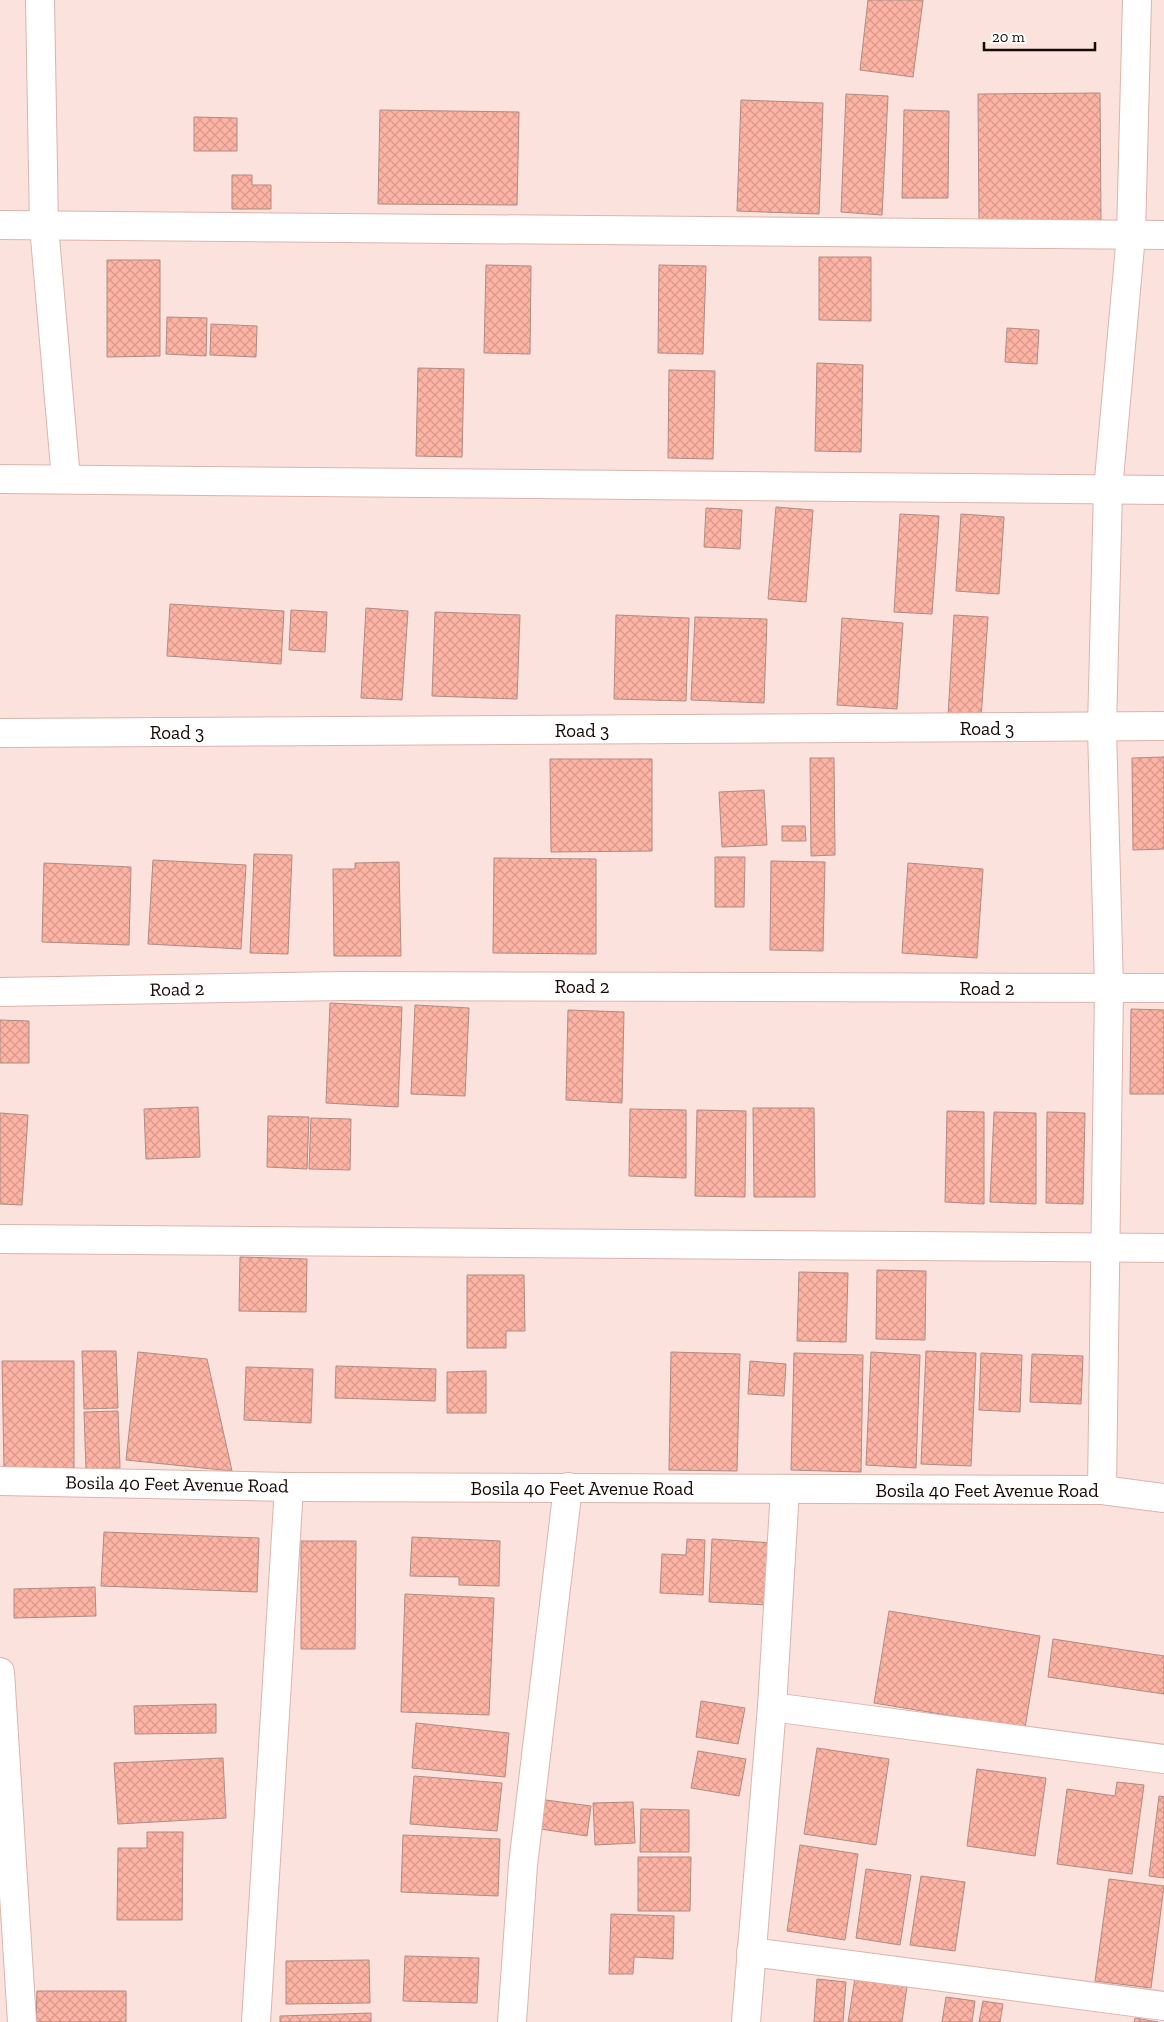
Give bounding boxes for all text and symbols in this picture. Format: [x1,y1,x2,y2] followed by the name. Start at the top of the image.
[984,20,1095,52] scale bar
[992,28,1025,46] text: 20 m
[960,717,1014,740] street label: Road 3
[555,719,609,742] street label: Road 3
[150,721,204,744] street label: Road 3
[555,975,609,998] street label: Road 2
[149,977,205,1001] street label: Road 2
[960,977,1014,1000] street label: Road 2
[65,1471,289,1497] street label: Bosila 40 Feet Avenue Road
[470,1477,694,1500] street label: Bosila 40 Feet Avenue Road
[875,1479,1099,1502] street label: Bosila 40 Feet Avenue Road

